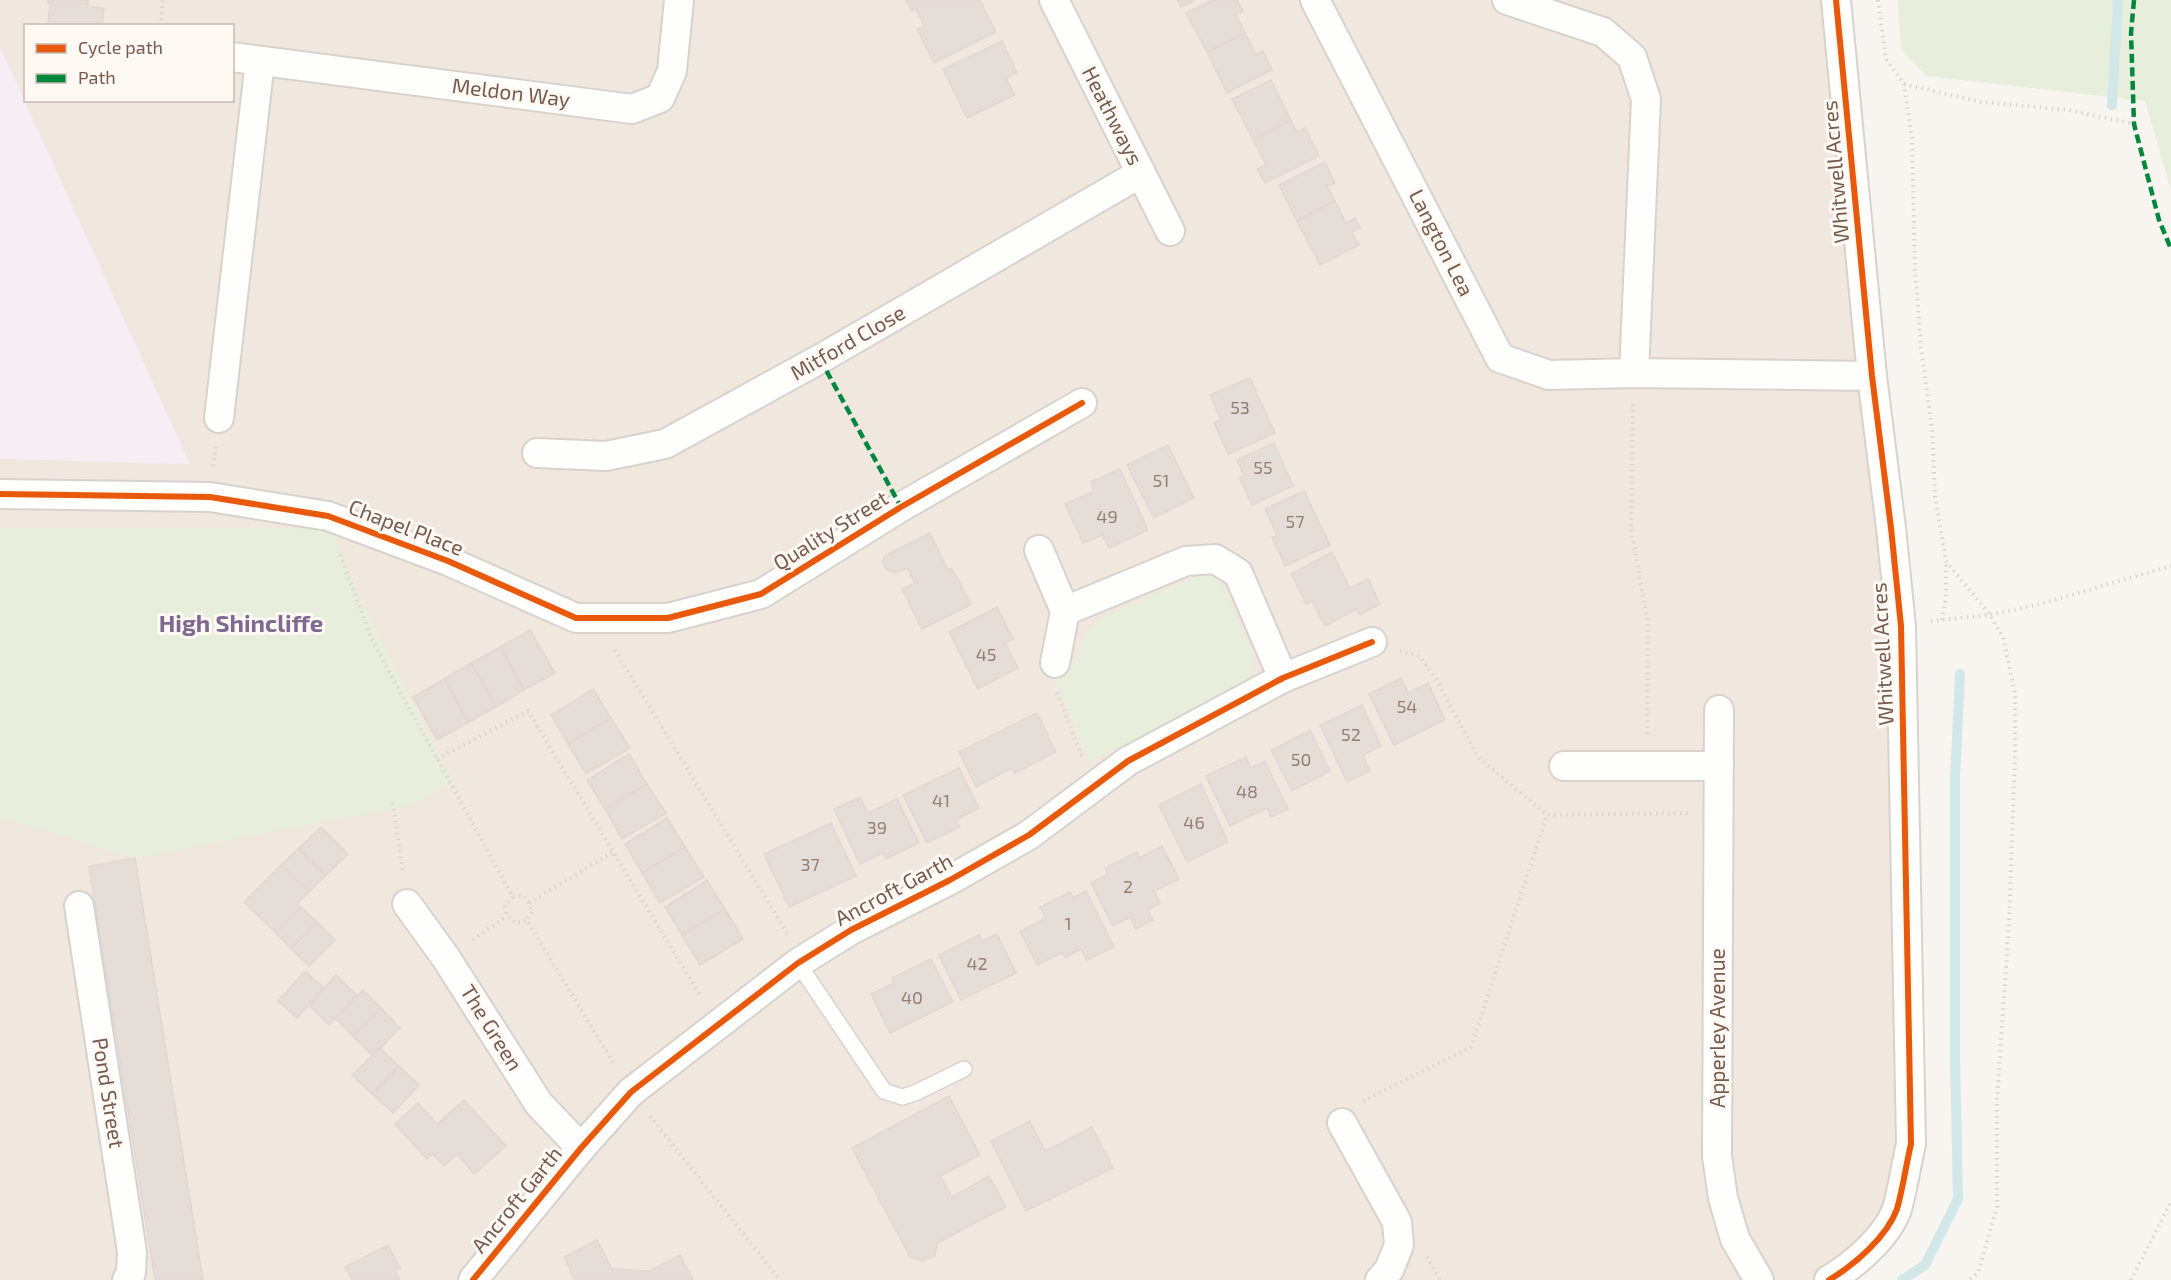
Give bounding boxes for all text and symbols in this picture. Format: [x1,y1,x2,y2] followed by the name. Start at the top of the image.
[24,24,234,102] legend
[78,36,163,58] text: Cycle path
[1078,62,1149,169] street label: Heathways
[78,66,116,88] text: Path
[451,72,572,111] street label: Meldon Way
[1816,100,1853,245] street label: Whitwell Acres
[1405,185,1480,300] street label: Langton Lea
[785,299,909,385] street label: Mitford Close
[1230,396,1250,418] house number: 53
[1253,456,1273,478] house number: 55
[1153,469,1169,491] house number: 51
[768,485,893,576] street label: Quality Street
[346,493,468,560] street label: Chapel Place
[1096,505,1118,527] house number: 49
[1286,510,1304,532] house number: 57
[1865,582,1898,726] street label: Whitwell Acres
[159,608,323,637] district label: High Shincliffe
[976,643,996,665] house number: 45
[1397,695,1417,717] house number: 54
[1341,723,1361,745] house number: 52
[1291,748,1311,770] house number: 50
[1236,780,1258,802] house number: 48
[932,789,950,811] house number: 41
[1183,811,1205,833] house number: 46
[867,816,887,838] house number: 39
[830,847,956,930] street label: Ancroft Garth
[800,853,820,875] house number: 37
[1123,875,1133,897] house number: 2
[1064,912,1072,934] house number: 1
[1704,948,1729,1108] street label: Apperley Avenue
[966,952,988,974] house number: 42
[456,980,528,1075] street label: The Green
[901,986,923,1008] house number: 40
[88,1036,131,1150] street label: Pond Street
[465,1141,566,1257] street label: Ancroft Garth

